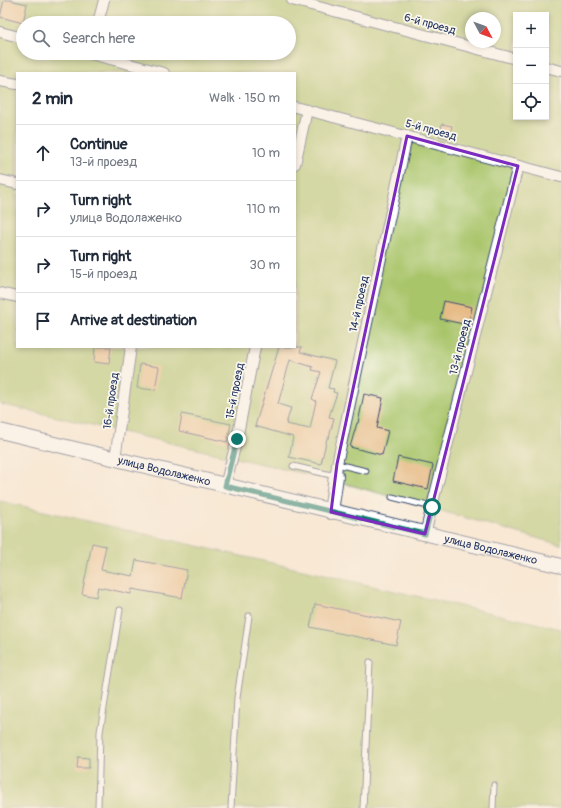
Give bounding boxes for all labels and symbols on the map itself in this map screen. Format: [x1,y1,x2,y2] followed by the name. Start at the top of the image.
[403,11,458,37] street label: 6-й проезд
[465,12,501,48] north arrow
[404,117,458,143] street label: 5-й проезд
[347,274,371,333] street label: 14-й проезд
[447,317,473,376] street label: 13-й проезд
[223,362,247,420] street label: 15-й проезд
[101,371,121,430] street label: 16-й проезд
[228,430,246,448] route end
[116,453,212,488] street label: улица Водолаженко
[423,498,441,516] route start
[442,531,539,567] street label: улица Водолаженко

